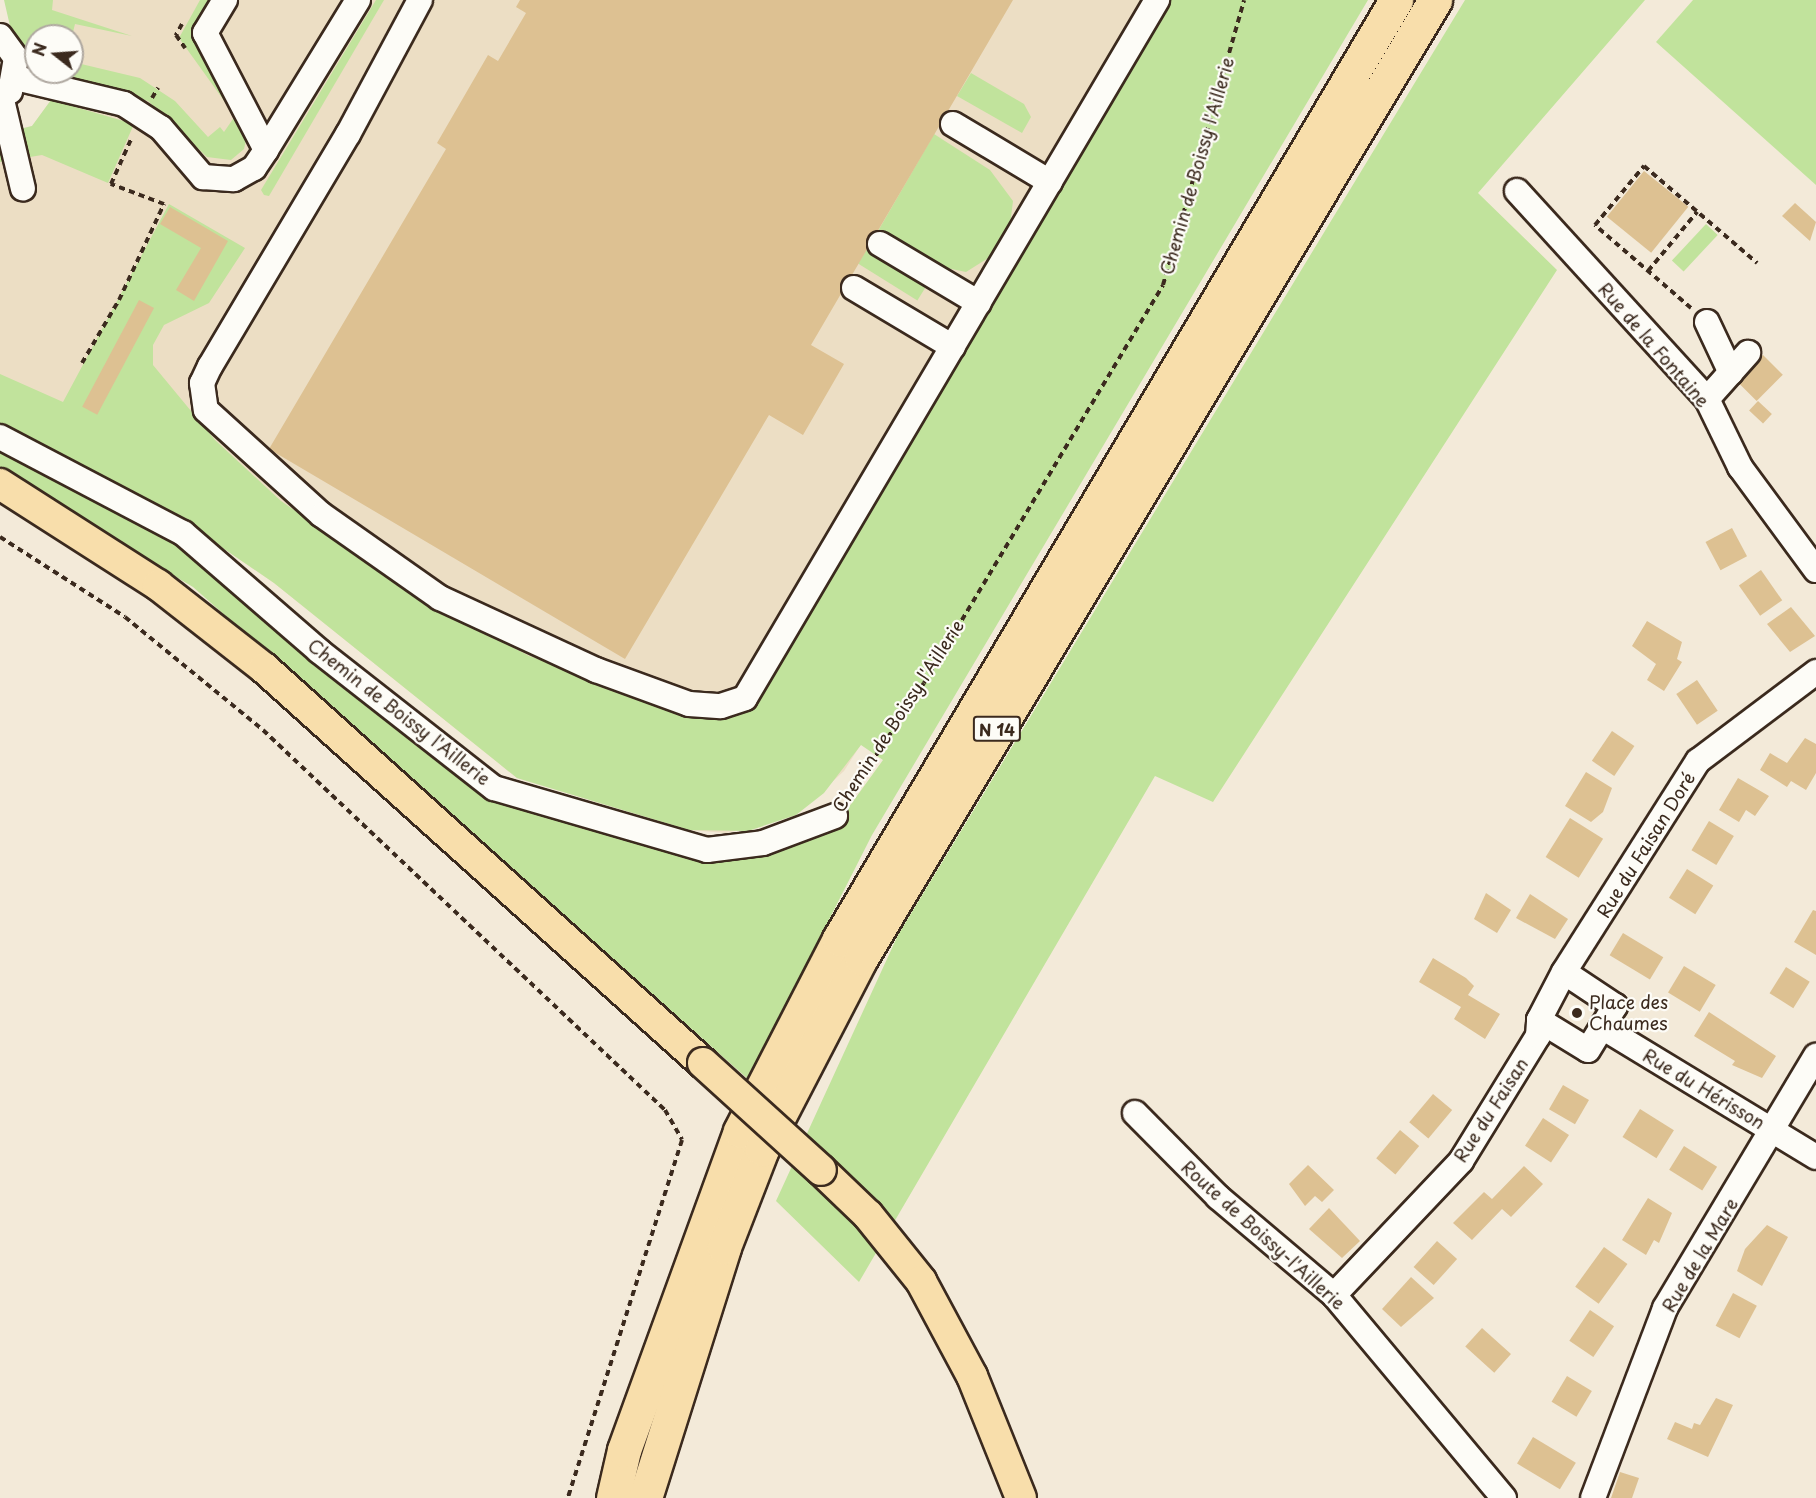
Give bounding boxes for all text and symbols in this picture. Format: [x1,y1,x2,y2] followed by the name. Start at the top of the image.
[24,24,84,84] north arrow
[25,40,52,59] text: N
[1155,54,1239,278] street label: Chemin de Boissy l'Aillerie
[1593,277,1715,413] street label: Rue de la Fontaine
[827,615,969,817] street label: Chemin de Boissy l'Aillerie
[303,634,495,790] street label: Chemin de Boissy l'Aillerie
[972,716,1022,742] road number: N 14
[1592,767,1700,923] street label: Rue du Faisan Doré
[1589,992,1669,1034] place label: Place des Chaumes
[1570,1006,1584,1020] marker: Place des Chaumes
[1638,1044,1770,1134] street label: Rue du Hérisson
[1449,1053,1533,1167] street label: Rue du Faisan
[1176,1156,1350,1314] street label: Route de Boissy-l'Aillerie
[1657,1193,1743,1317] street label: Rue de la Mare

